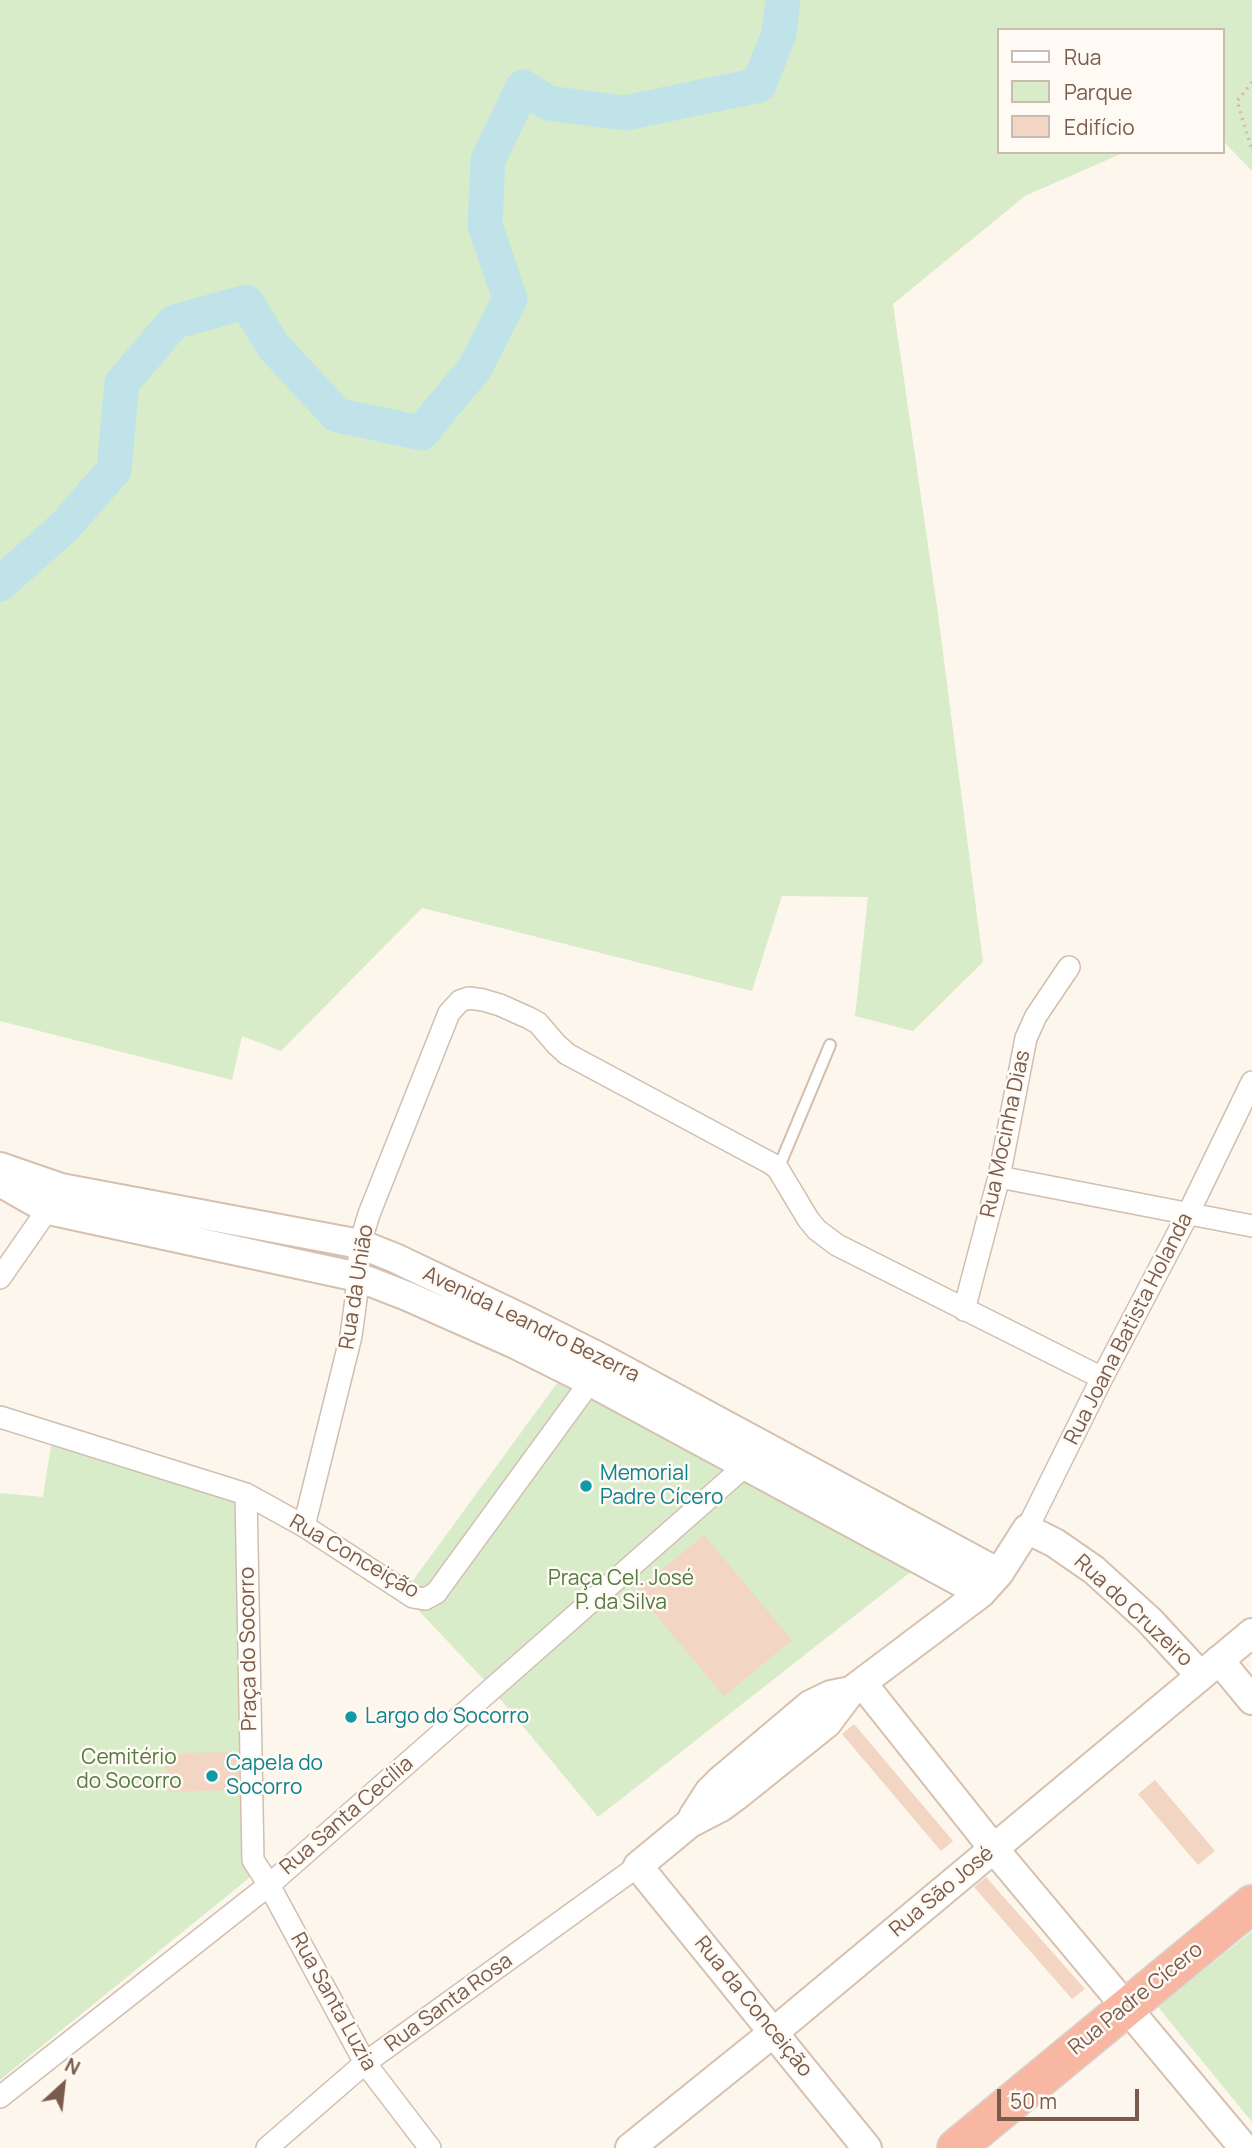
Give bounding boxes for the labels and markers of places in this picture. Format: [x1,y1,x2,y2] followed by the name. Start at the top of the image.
[600,1461,723,1511] place label: Memorial Padre Cícero
[578,1478,594,1494] marker: Memorial Padre Cícero
[365,1704,529,1730] place label: Largo do Socorro
[343,1709,359,1725] marker: Largo do Socorro
[226,1751,323,1801] place label: Capela do Socorro
[204,1768,220,1784] marker: Capela do Socorro

